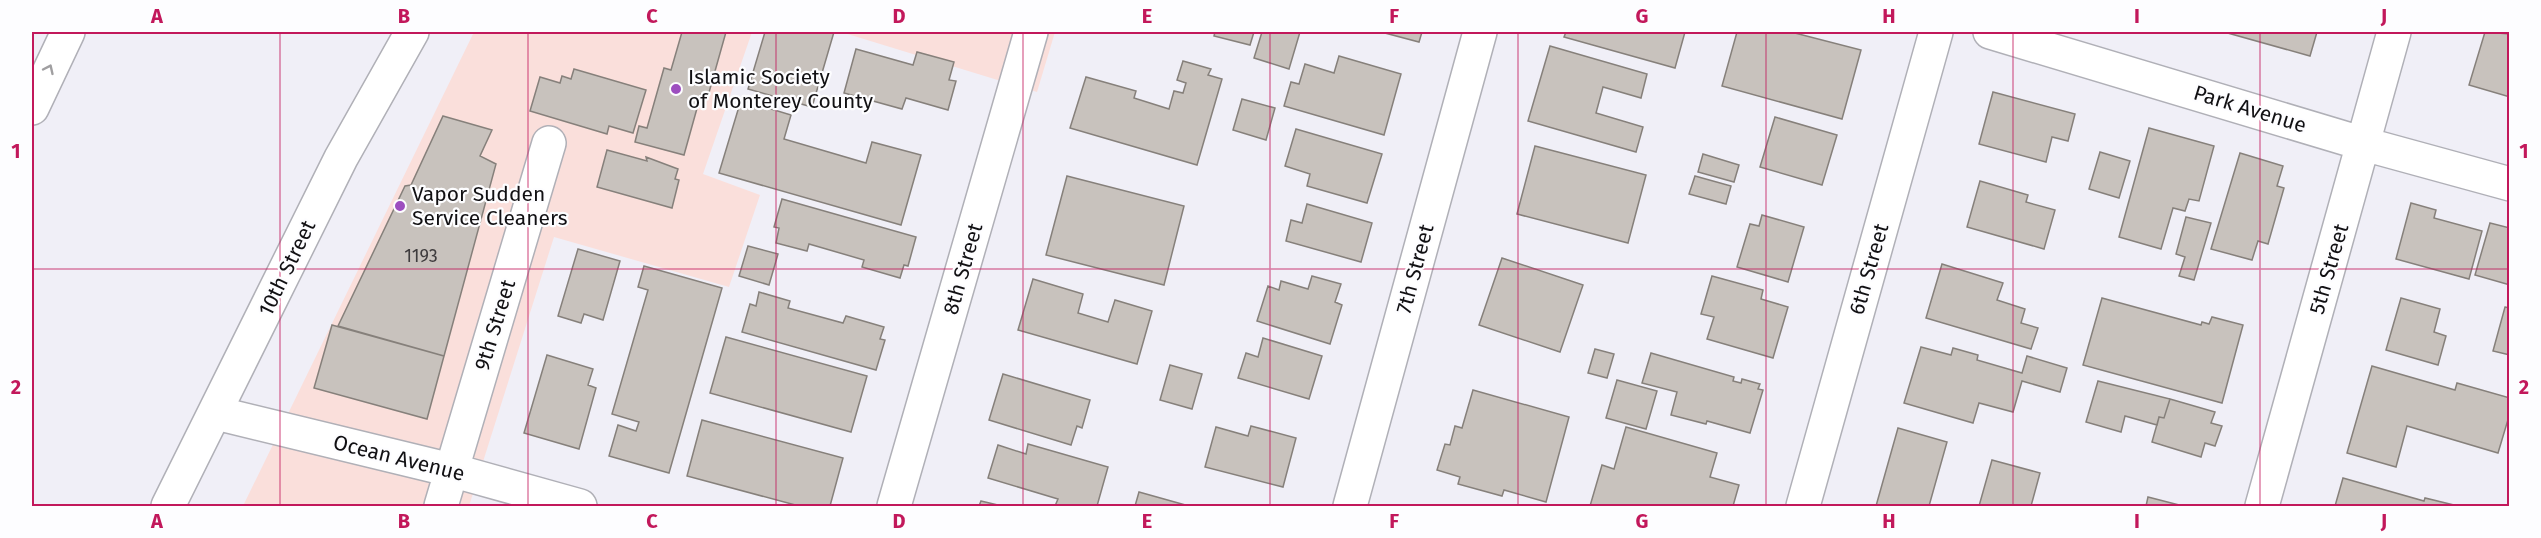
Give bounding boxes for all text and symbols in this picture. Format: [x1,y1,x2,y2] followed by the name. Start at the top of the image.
[150,4,164,28] text: A
[398,4,410,28] text: B
[646,4,658,28] text: C
[892,4,906,28] text: D
[1142,4,1152,28] text: E
[1389,4,1399,28] text: F
[1636,4,1648,28] text: G
[1882,4,1896,28] text: H
[2134,4,2140,28] text: I
[2380,4,2387,28] text: J
[688,64,874,114] place label: Islamic Society of Monterey County
[41,65,53,76] one-way arrow
[2190,80,2310,138] street label: Park Avenue
[669,82,683,96] marker: Islamic Society of Monterey County
[11,139,21,163] text: 1
[2519,139,2529,163] text: 1
[412,181,568,231] place label: Vapor Sudden Service Cleaners
[393,199,407,213] marker: Vapor Sudden Service Cleaners
[253,216,321,320] street label: 10th Street
[938,220,989,318] street label: 8th Street
[1844,220,1895,318] street label: 6th Street
[2304,220,2354,317] street label: 5th Street
[1391,221,1440,317] street label: 7th Street
[404,245,438,267] house number: 1193
[469,276,521,373] street label: 9th Street
[11,375,21,399] text: 2
[2519,375,2529,399] text: 2
[331,429,467,487] street label: Ocean Avenue
[150,509,164,533] text: A
[398,509,410,533] text: B
[646,509,658,533] text: C
[892,509,906,533] text: D
[1142,509,1152,533] text: E
[1389,509,1399,533] text: F
[1636,509,1648,533] text: G
[1882,509,1896,533] text: H
[2134,509,2140,533] text: I
[2380,509,2387,533] text: J

